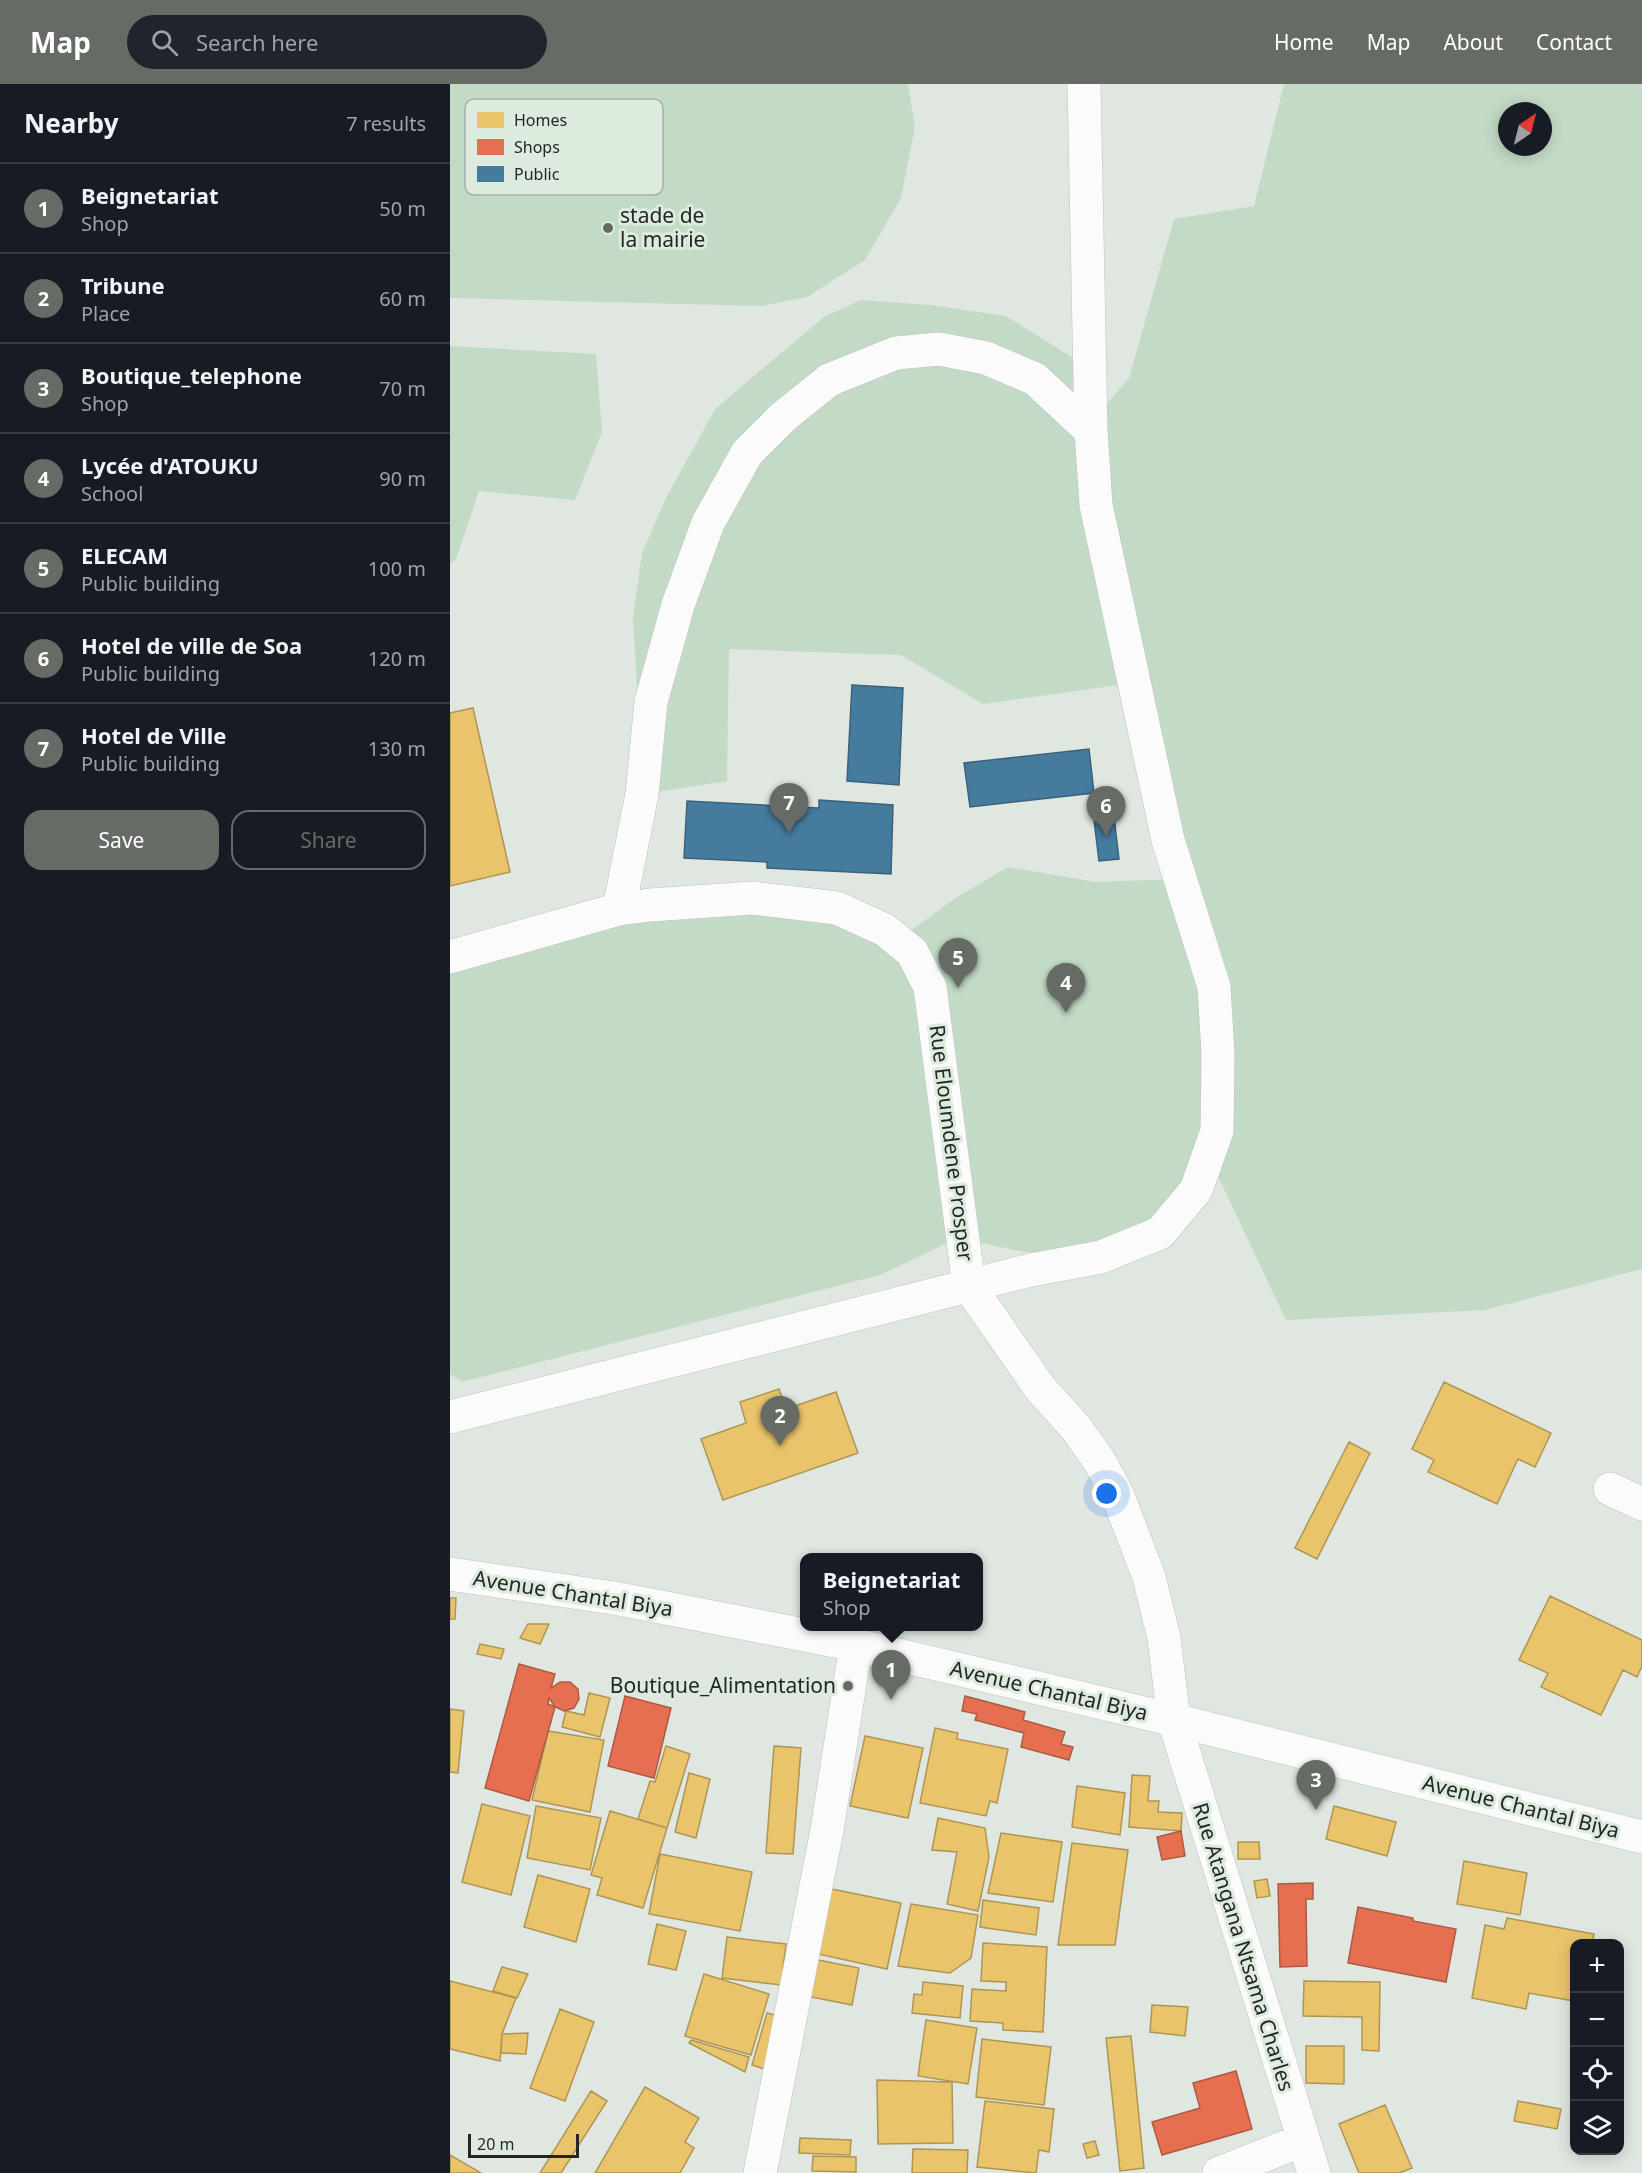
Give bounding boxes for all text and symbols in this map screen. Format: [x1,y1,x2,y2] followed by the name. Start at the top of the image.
[127,15,547,69] search box
[30,23,91,61] text: Map
[148,26,181,59] icon: search
[196,27,318,57] text: Search here
[1274,28,1334,56] text: Home
[1367,28,1410,56] text: Map
[1443,28,1503,56] text: About
[1536,28,1612,56] text: Contact
[465,99,663,195] legend
[1498,102,1552,156] north arrow
[24,105,119,141] text: Nearby
[514,109,567,131] text: Homes
[346,110,426,137] text: 7 results
[514,136,560,158] text: Shops
[514,163,560,185] text: Public
[81,180,219,210] text: Beignetariat
[38,195,49,222] text: 1
[379,195,426,222] text: 50 m
[620,201,705,253] place label: stade de la mairie
[81,210,129,237] text: Shop
[601,221,615,235] marker: stade de la mairie
[81,270,165,300] text: Tribune
[38,285,49,312] text: 2
[379,285,426,312] text: 60 m
[81,300,130,327] text: Place
[81,360,302,390] text: Boutique_telephone
[38,375,49,402] text: 3
[379,375,426,402] text: 70 m
[81,390,129,417] text: Shop
[81,450,259,480] text: Lycée d'ATOUKU
[38,465,49,492] text: 4
[379,465,426,492] text: 90 m
[81,480,143,507] text: School
[81,540,168,570] text: ELECAM
[38,555,49,582] text: 5
[368,555,426,582] text: 100 m
[81,570,220,597] text: Public building
[81,630,302,660] text: Hotel de ville de Soa
[38,645,49,672] text: 6
[368,645,426,672] text: 120 m
[81,660,220,687] text: Public building
[81,720,226,750] text: Hotel de Ville
[38,735,49,762] text: 7
[368,735,426,762] text: 130 m
[81,750,220,777] text: Public building
[770,784,808,833] pin: 7
[1086,786,1126,836] pin: 6
[24,810,219,870] button: Save
[231,810,426,870] button: Share
[938,938,978,988] pin: 5
[1046,964,1086,1013] pin: 4
[924,1023,980,1263] street label: Rue Eloumdene Prosper
[760,1396,800,1446] pin: 2
[1092,1479,1121,1508] your location
[800,1553,983,1631] popup
[471,1563,675,1623] street label: Avenue Chantal Biya
[823,1564,960,1594] text: Beignetariat
[823,1594,870,1621] text: Shop
[872,1650,910,1700] pin: 1
[948,1654,1151,1726] street label: Avenue Chantal Biya
[610,1671,836,1699] place label: Boutique_Alimentation
[841,1679,855,1693] marker: Boutique_Alimentation
[1296,1760,1336,1810] pin: 3
[1420,1768,1623,1844] street label: Avenue Chantal Biya
[1187,1799,1301,2094] street label: Rue Atangana Ntsama Charles
[1570,1939,1624,2155] map controls
[1570,1939,1624,1993] button: +
[1570,1993,1624,2047] button: −
[1570,2047,1624,2101] button: locate
[1570,2101,1624,2155] button: layers
[468,2131,579,2158] scale bar
[477,2133,514,2155] text: 20 m

